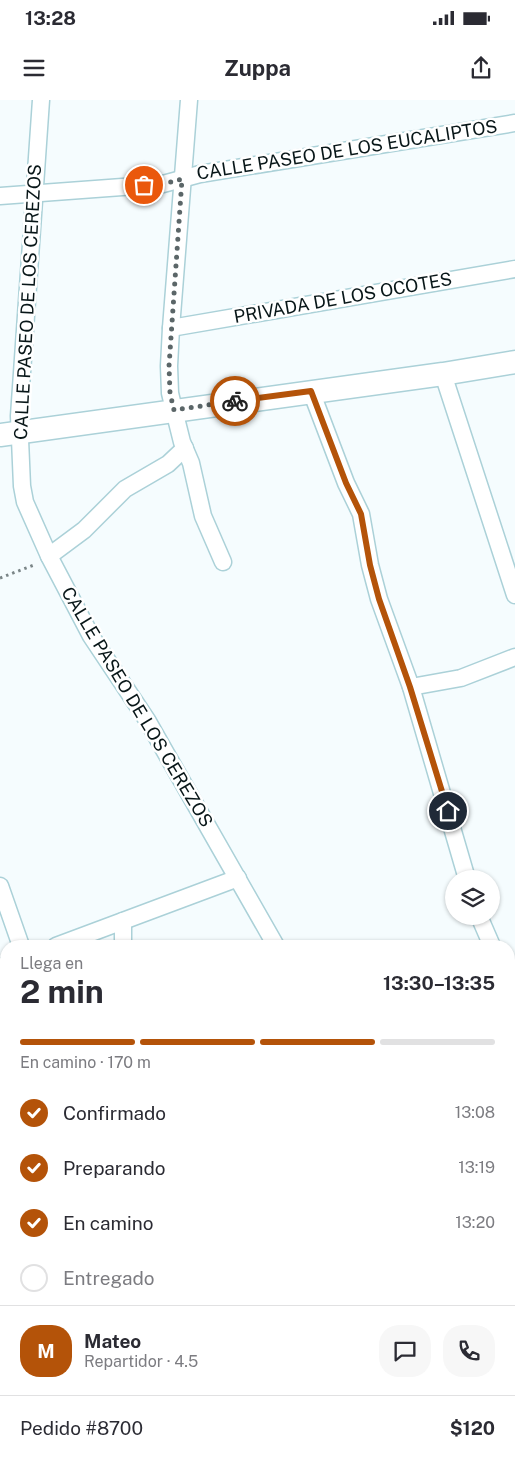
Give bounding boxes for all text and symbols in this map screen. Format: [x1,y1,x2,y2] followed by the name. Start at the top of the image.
[25,7,76,29] text: 13:28
[20,54,48,82] icon: menu
[467,54,495,82] icon: share
[224,55,291,81] text: Zuppa
[195,115,499,184] street label: CALLE PASEO DE LOS EUCALIPTOS
[10,163,45,440] street label: CALLE PASEO DE LOS CEREZOS
[123,164,165,206] pin
[130,171,158,199] icon: bag
[232,268,454,327] street label: PRIVADA DE LOS OCOTES
[210,376,260,426] courier
[221,387,249,415] icon: bike
[57,583,218,831] street label: CALLE PASEO DE LOS CEREZOS
[427,790,469,832] pin
[434,797,462,825] icon: home
[445,870,500,925] map controls
[445,870,500,925] button: layers
[20,954,83,973] text: Llega en
[383,972,495,994] text: 13:30–13:35
[20,973,104,1010] text: 2 min
[20,1053,151,1072] text: En camino · 170 m
[20,1099,48,1127] icon: check
[63,1102,166,1124] text: Confirmado
[455,1103,495,1122] text: 13:08
[20,1154,48,1182] icon: check
[63,1157,165,1179] text: Preparando
[458,1158,495,1177] text: 13:19
[20,1209,48,1237] icon: check
[63,1212,154,1234] text: En camino
[455,1213,495,1232] text: 13:20
[63,1267,155,1289] text: Entregado
[379,1325,431,1377] button: chat
[443,1325,495,1377] button: phone
[84,1330,141,1352] text: Mateo
[37,1340,55,1362] text: M
[84,1352,198,1371] text: Repartidor · 4.5
[20,1417,143,1439] text: Pedido #8700
[450,1417,495,1439] text: $120

